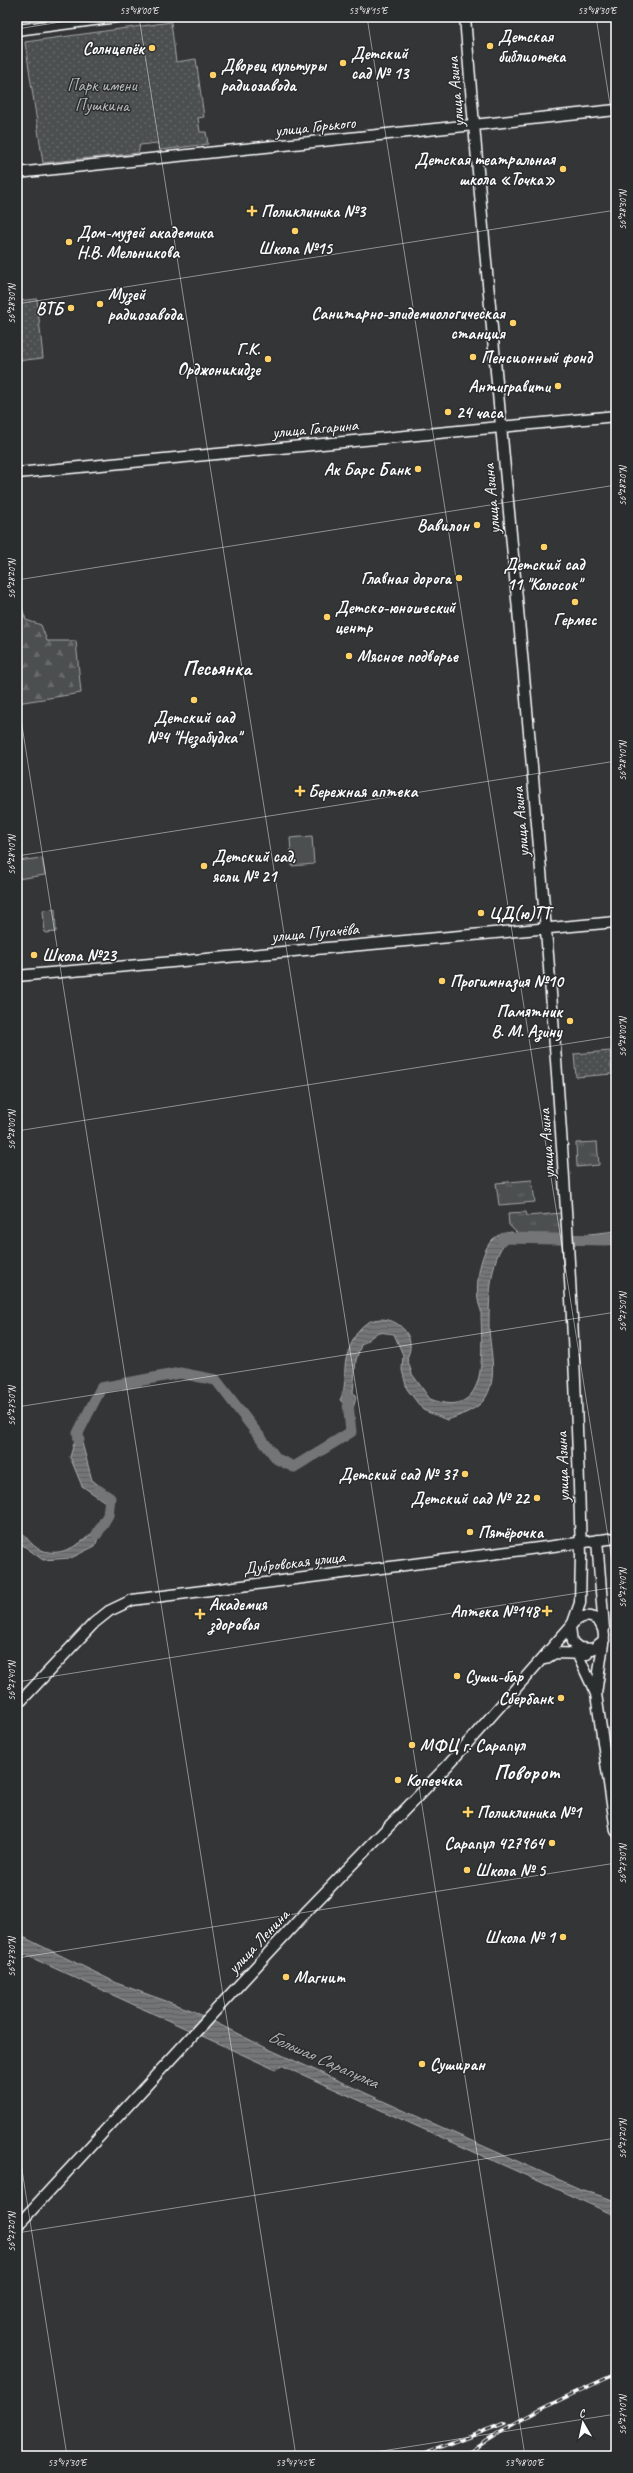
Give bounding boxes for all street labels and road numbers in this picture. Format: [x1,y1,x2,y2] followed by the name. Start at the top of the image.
[442,55,469,129] street label: улица Азина
[273,112,357,141] street label: улица Горького
[270,414,360,443] street label: улица Гагарина
[478,462,505,536] street label: улица Азина
[507,785,534,859] street label: улица Азина
[269,918,361,947] street label: улица Пугачёва
[533,1107,559,1181] street label: улица Азина
[551,1430,574,1503] street label: улица Азина
[242,1546,348,1579] street label: Дубровская улица
[222,1903,295,1979] street label: улица Ленина

